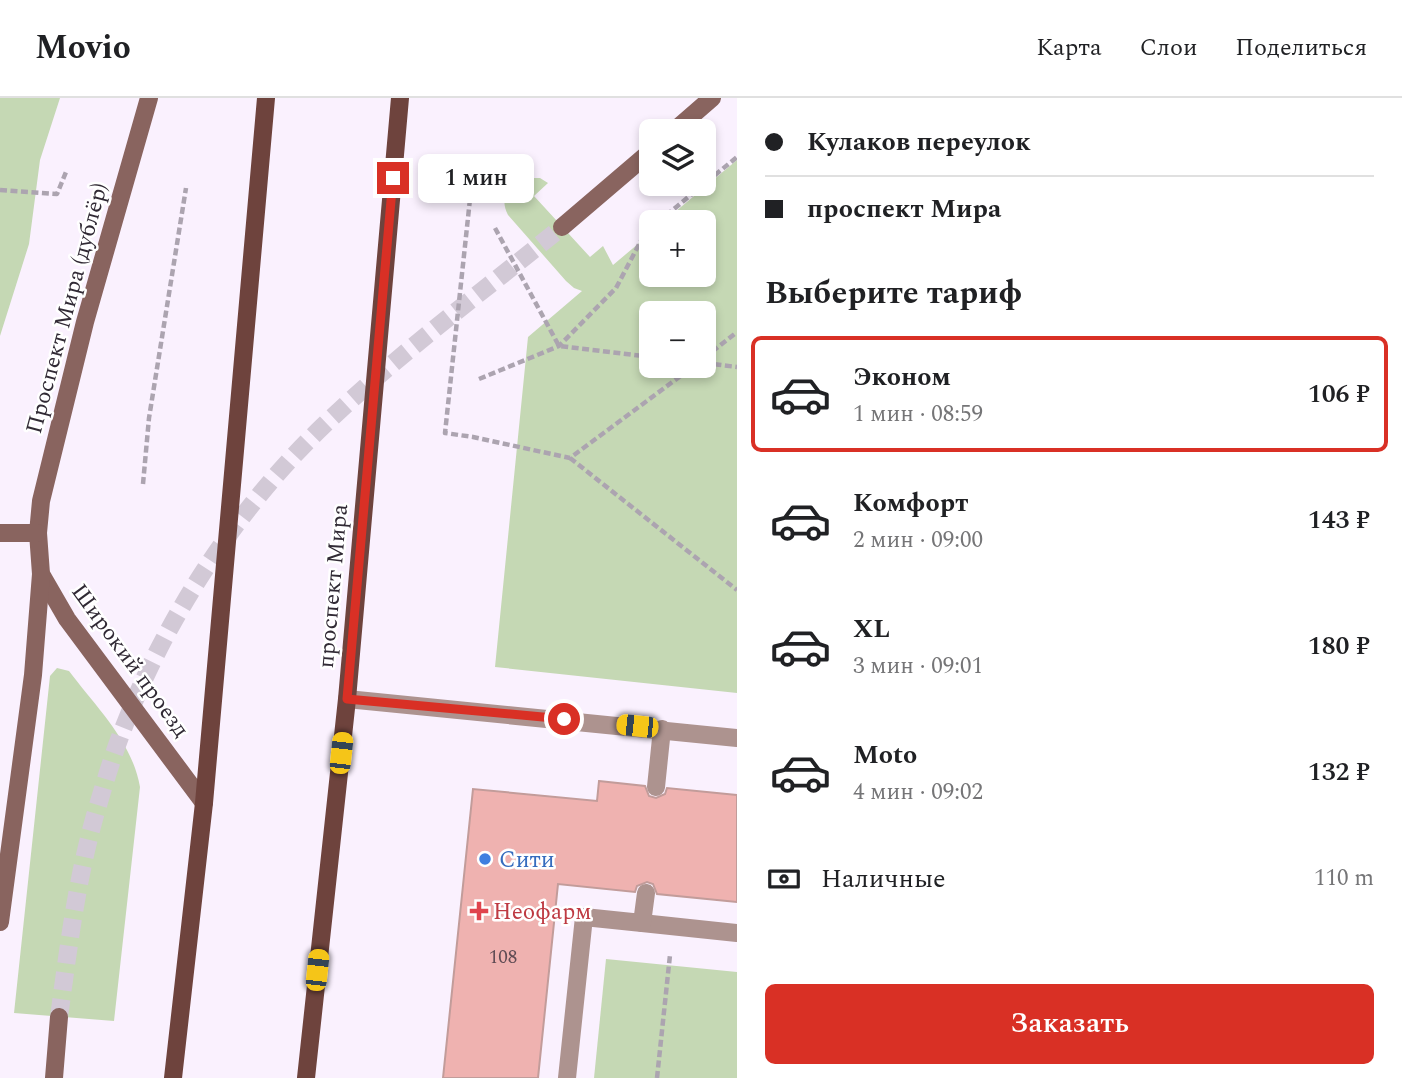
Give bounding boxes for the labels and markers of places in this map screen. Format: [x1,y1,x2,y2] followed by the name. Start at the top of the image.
[499,843,555,878] place label: Сити
[477,851,493,867] marker: Сити
[493,895,591,930] place label: Неофарм
[471,903,487,919] marker: Неофарм

